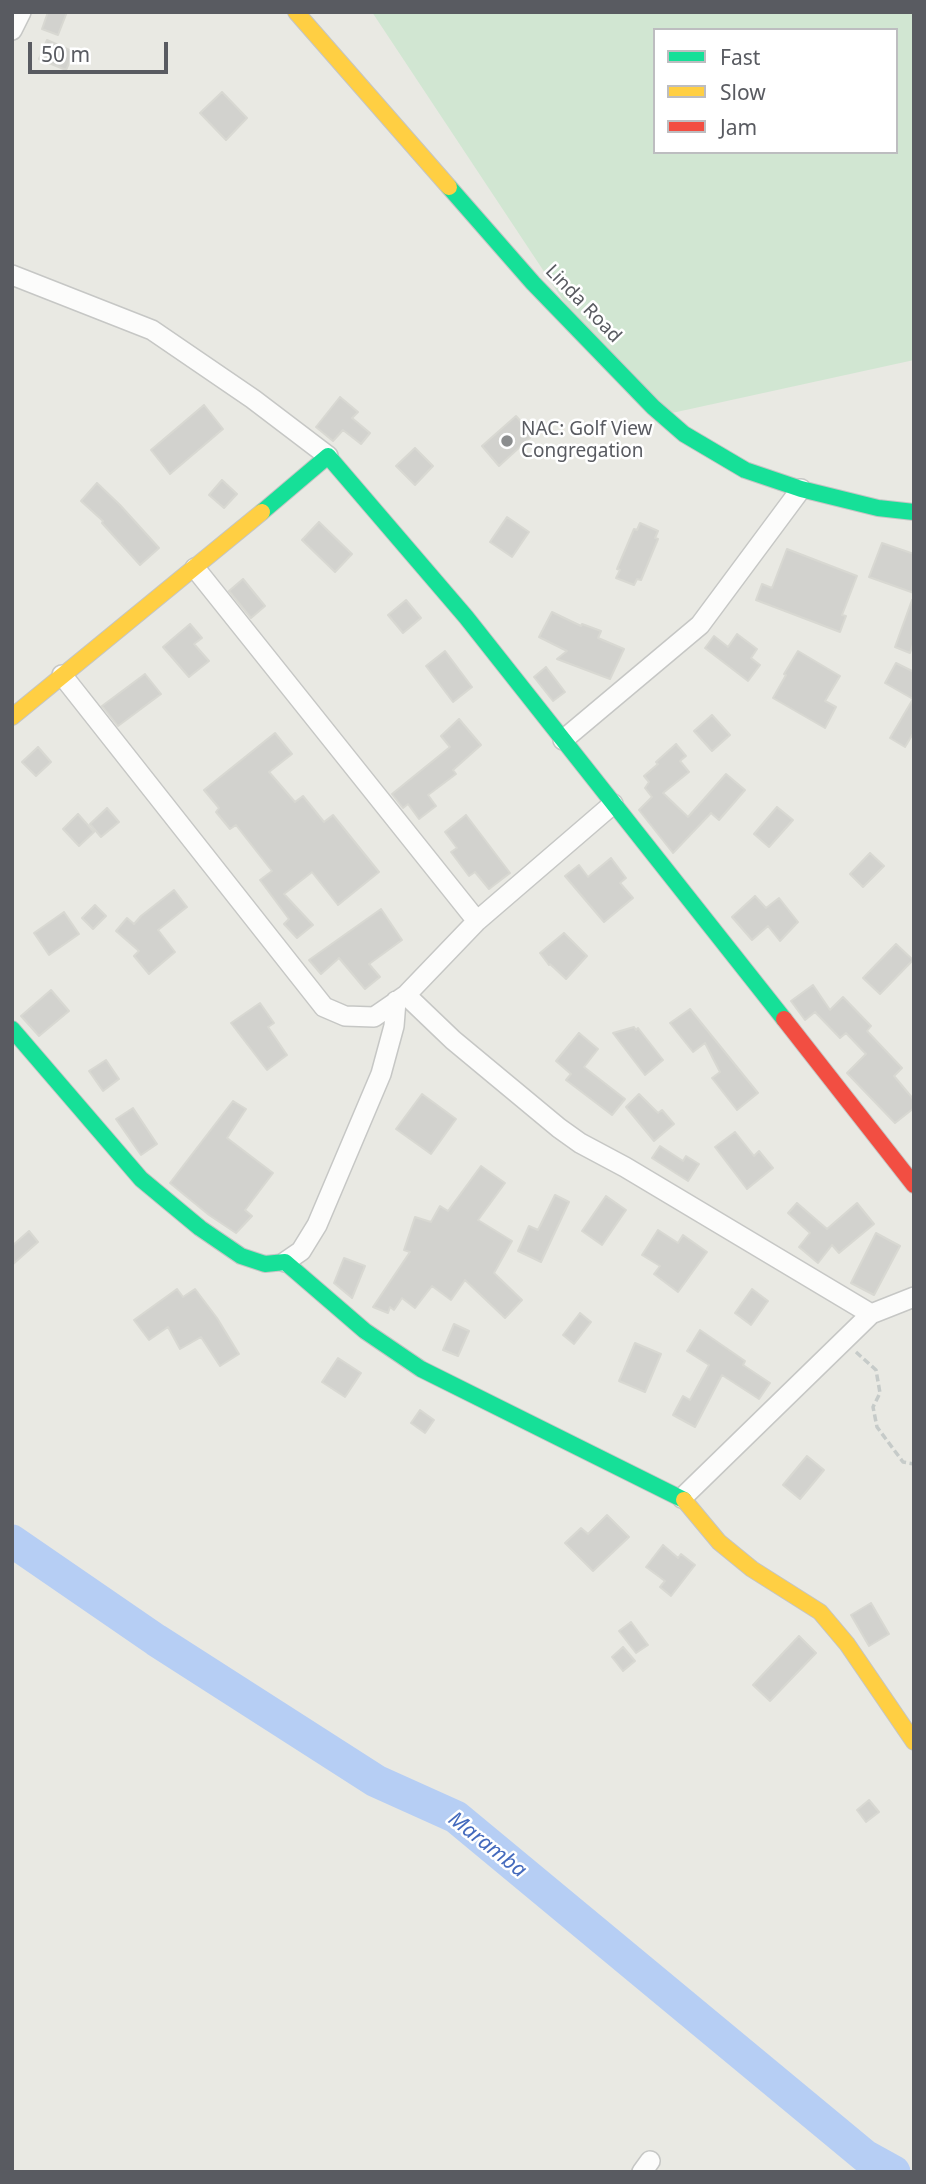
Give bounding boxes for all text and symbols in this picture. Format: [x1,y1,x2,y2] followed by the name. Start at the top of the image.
[32,28,172,72] scale bar
[653,28,898,154] legend
[41,40,90,68] text: 50 m
[720,43,760,71] text: Fast
[720,78,766,106] text: Slow
[720,113,757,141] text: Jam
[540,260,626,348] street label: Linda Road
[521,419,653,463] place label: NAC: Golf View Congregation
[499,433,515,449] marker: NAC: Golf View Congregation
[443,1807,531,1883] water label: Maramba

